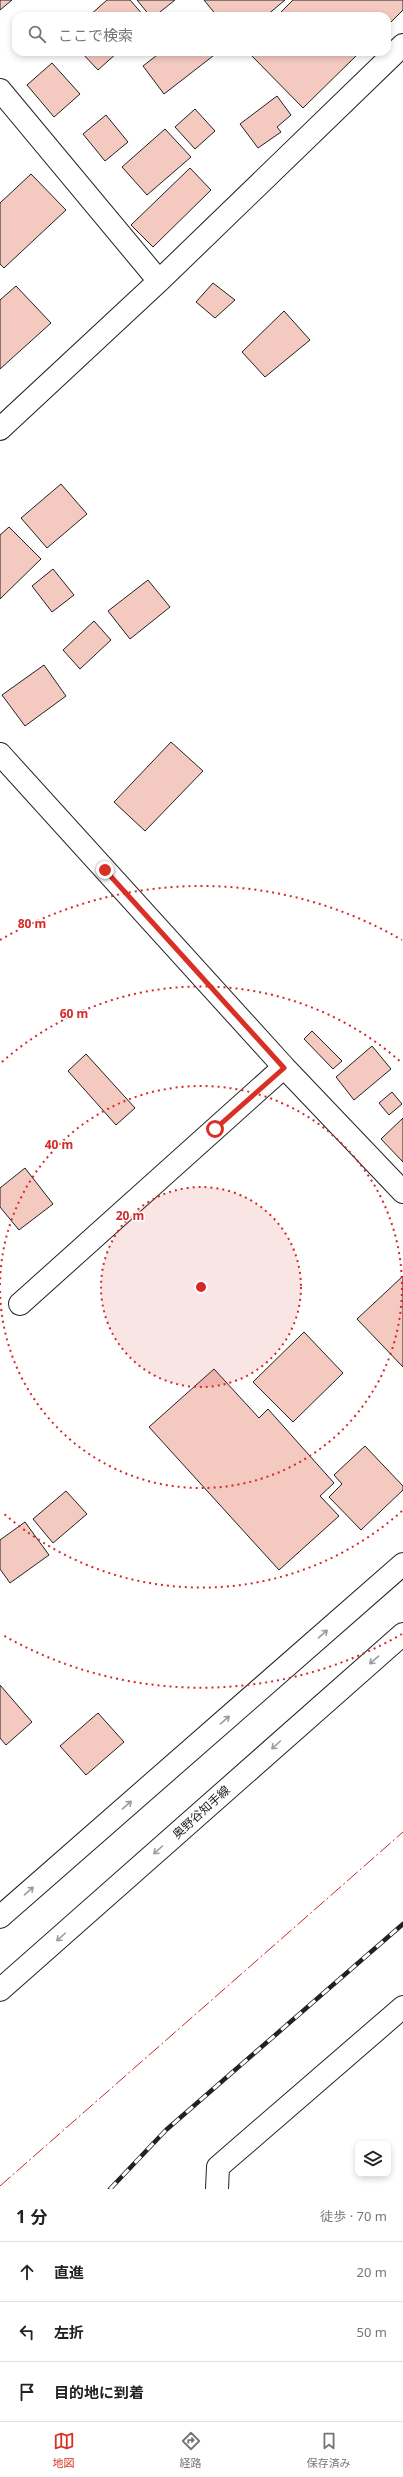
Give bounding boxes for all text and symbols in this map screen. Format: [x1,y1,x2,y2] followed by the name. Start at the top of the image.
[12,12,391,56] search box
[26,23,48,45] icon: search
[58,25,133,45] text: ここで検索
[96,861,114,879] route end
[18,915,46,932] text: 80 m
[60,1005,88,1022] text: 60 m
[206,1120,224,1138] route start
[45,1136,73,1153] text: 40 m
[116,1207,144,1224] text: 20 m
[194,1280,208,1294] centre of rings
[318,1630,328,1639] one-way arrow
[368,1655,379,1664] one-way arrow
[220,1715,230,1724] one-way arrow
[271,1741,281,1750] one-way arrow
[169,1782,233,1842] street label: 奥野谷知手線
[122,1801,132,1810] one-way arrow
[153,1846,163,1855] one-way arrow
[24,1886,35,1895] one-way arrow
[55,1932,66,1941] one-way arrow
[355,2141,391,2177] map controls
[355,2141,391,2177] button: layers
[16,2205,47,2228] text: 1 分
[320,2207,387,2225] text: 徒歩 · 70 m
[16,2261,38,2283] icon: ahead
[54,2262,84,2282] text: 直進
[357,2263,387,2281] text: 20 m
[16,2321,38,2343] icon: left
[54,2322,84,2342] text: 左折
[357,2323,387,2341] text: 50 m
[16,2381,38,2403] icon: arrive
[54,2382,144,2402] text: 目的地に到着
[53,2430,75,2470] tab: 地図
[180,2430,202,2470] tab: 経路
[307,2430,351,2470] tab: 保存済み

